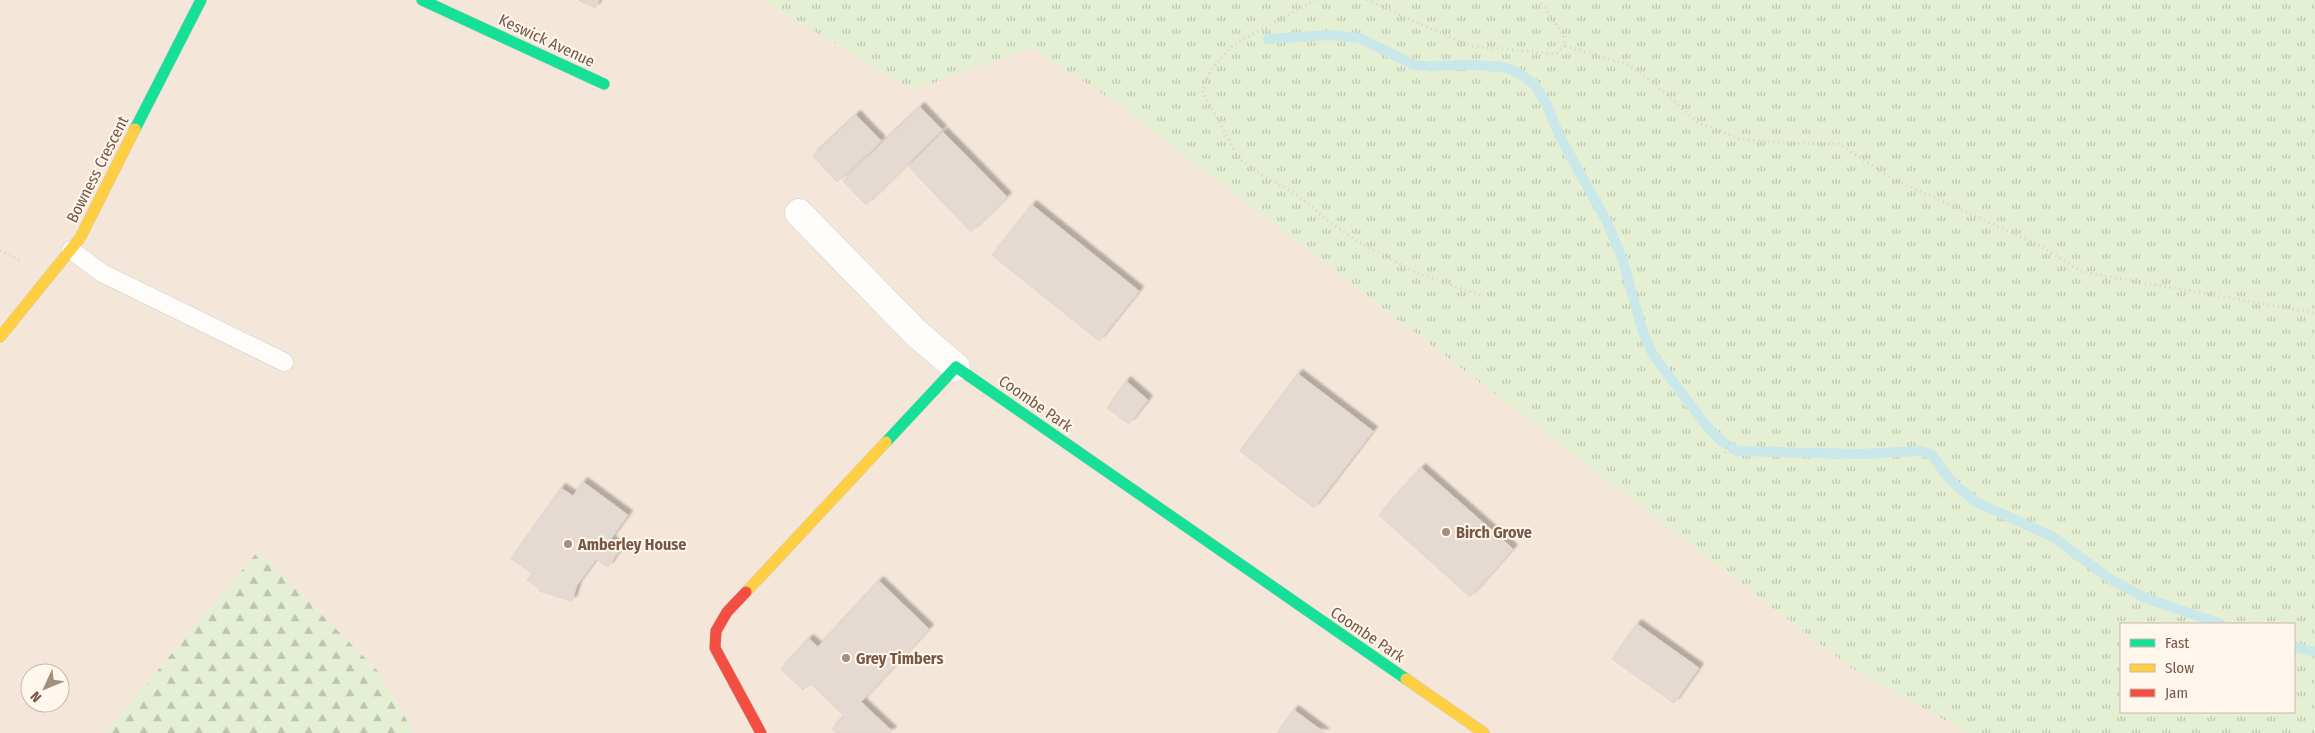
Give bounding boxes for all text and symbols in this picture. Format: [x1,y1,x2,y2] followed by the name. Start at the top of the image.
[496,10,598,71] street label: Keswick Avenue
[62,112,133,226] street label: Bowness Crescent
[995,371,1077,436] street label: Coombe Park
[1456,523,1532,542] place label: Birch Grove
[1440,526,1452,538] marker: Birch Grove
[577,535,686,554] place label: Amberley House
[562,538,574,550] marker: Amberley House
[1327,603,1409,667] street label: Coombe Park
[2120,623,2295,713] legend
[2165,634,2189,652] text: Fast
[856,649,943,668] place label: Grey Timbers
[840,652,852,664] marker: Grey Timbers
[2165,659,2194,677] text: Slow
[20,663,70,713] north arrow
[2165,684,2188,702] text: Jam
[27,688,45,706] text: N

